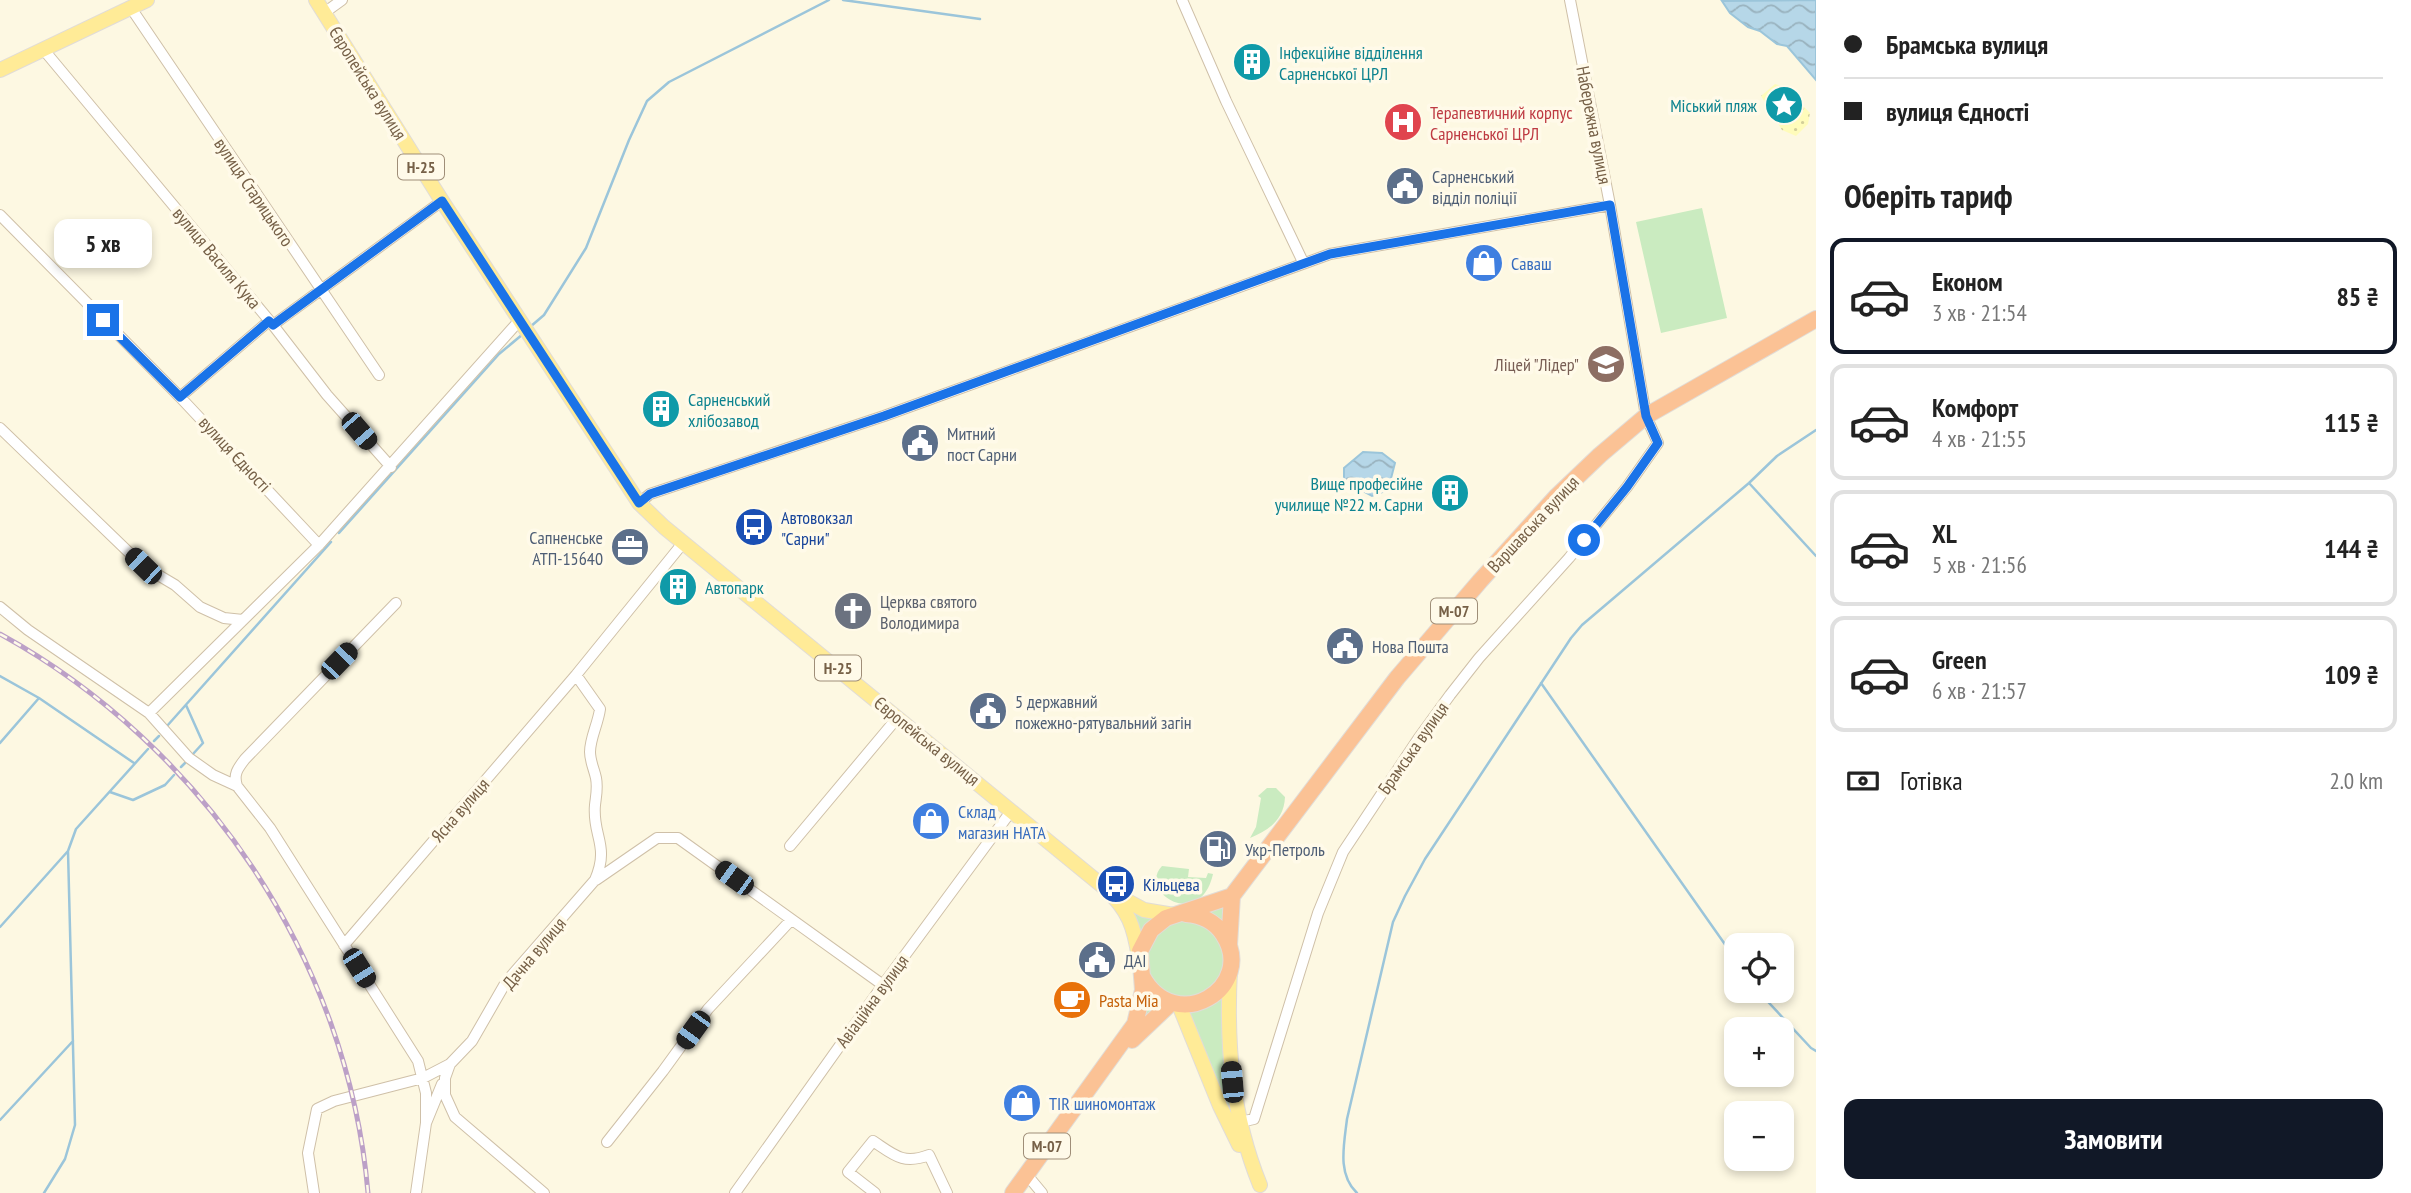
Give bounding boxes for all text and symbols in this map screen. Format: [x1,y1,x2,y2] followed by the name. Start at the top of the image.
[324,22,412,144] street label: Європейська вулиця
[1886,28,2048,61] text: Брамська вулиця
[1231,41,1273,83] building icon: Інфекційне відділення Сарненської ЦРЛ
[1279,41,1423,85] place label: Інфекційне відділення Сарненської ЦРЛ
[1571,64,1617,186] street label: Набережна вулиця
[1763,84,1805,126] place icon: Міський пляж
[1670,94,1757,117] place label: Міський пляж
[1886,95,2029,128] text: вулиця Єдності
[1382,101,1424,143] hospital icon: Терапевтичний корпус Сарненської ЦРЛ
[1430,101,1573,145] place label: Терапевтичний корпус Сарненської ЦРЛ
[209,133,299,251] street label: вулиця Старицького
[398,154,444,180] road number: Н-25
[1384,165,1426,207] public building icon: Сарненський відділ поліції
[1432,165,1517,209] place label: Сарненський відділ поліції
[1844,175,2012,217] text: Оберіть тариф
[168,203,266,313] street label: вулиця Василя Кука
[54,218,152,268] callout: 5 хв
[85,229,121,258] text: 5 хв
[1463,242,1505,284] shop icon: Саваш
[1511,252,1552,275] place label: Саваш
[1848,265,1911,328] icon: car
[1932,265,2003,298] text: Економ
[2336,280,2379,313] text: 85 ₴
[1932,298,2027,327] text: 3 хв · 21:54
[87,304,119,336] route end
[1585,343,1627,385] school or university icon: Ліцей "Лідер"
[1494,353,1579,376] place label: Ліцей "Лідер"
[640,388,682,430] building icon: Сарненський хлібозавод
[688,388,770,432] place label: Сарненський хлібозавод
[1848,391,1911,454] icon: car
[1932,391,2018,424] text: Комфорт
[2324,406,2379,439] text: 115 ₴
[338,408,381,454] car
[194,411,276,497] street label: вулиця Єдності
[899,422,941,464] public building icon: Митний пост Сарни
[947,422,1017,466] place label: Митний пост Сарни
[1932,424,2027,453] text: 4 хв · 21:55
[1482,471,1584,577] street label: Варшавська вулиця
[1275,472,1423,516] place label: Вище професійне училище №22 м. Сарни
[1429,472,1471,514] building icon: Вище професійне училище №22 м. Сарни
[733,506,775,548] bus stop icon: Автовокзал "Сарни"
[781,506,853,550] place label: Автовокзал "Сарни"
[1848,517,1911,580] icon: car
[1932,517,1957,550] text: XL
[1568,524,1600,556] route start
[529,526,603,570] place label: Сапненське АТП-15640
[609,526,651,568] office icon: Сапненське АТП-15640
[2324,532,2379,565] text: 144 ₴
[121,544,166,588] car
[1932,550,2027,579] text: 5 хв · 21:56
[657,566,699,608] building icon: Автопарк
[705,576,764,599] place label: Автопарк
[832,590,874,632] church icon: Церква святого Володимира
[880,590,977,634] place label: Церква святого Володимира
[1431,598,1477,624] road number: М-07
[1324,625,1366,667] public building icon: Нова Пошта
[1372,635,1449,658] place label: Нова Пошта
[317,639,362,683] car
[1848,643,1911,706] icon: car
[1932,643,1987,676] text: Green
[815,656,861,680] road number: Н-25
[2324,658,2379,691] text: 109 ₴
[1932,676,2027,705] text: 6 хв · 21:57
[967,690,1009,732] public building icon: 5 державний пожежно-рятувальний загін
[1015,690,1192,734] place label: 5 державний пожежно-рятувальний загін
[869,691,985,791] street label: Європейська вулиця
[1373,697,1453,799] street label: Брамська вулиця
[1844,762,1882,800] icon: cash
[1900,764,1963,797] text: Готівка
[2329,766,2383,795] text: 2.0 km
[426,773,494,847] street label: Ясна вулиця
[910,800,952,842] shop icon: Склад магазин НАТА
[958,800,1046,844] place label: Склад магазин НАТА
[1197,828,1239,870] fuel station icon: Укр-Петроль
[1245,838,1325,861] place label: Укр-Петроль
[711,857,758,899] car
[1095,863,1137,905] bus stop icon: Кільцева
[1143,873,1200,896] place label: Кільцева
[497,912,571,994] street label: Дачна вулиця
[1724,933,1794,1171] map controls
[1724,933,1794,1003] button: locate
[1076,939,1118,981] public building icon: ДАІ
[339,945,380,991] car
[1124,949,1146,972] place label: ДАІ
[831,950,913,1052] street label: Авіаційна вулиця
[1051,979,1093,1021] cafe icon: Pasta Mia
[1099,989,1158,1012] place label: Pasta Mia
[673,1007,714,1053] car
[1724,1017,1794,1087] button: +
[1220,1060,1245,1104] car
[1001,1082,1043,1124] shop icon: TIR шиномонтаж
[1049,1092,1156,1115] place label: TIR шиномонтаж
[1844,1099,2383,1179] button: Замовити
[1724,1101,1794,1171] button: −
[1024,1134,1070,1158] road number: М-07

